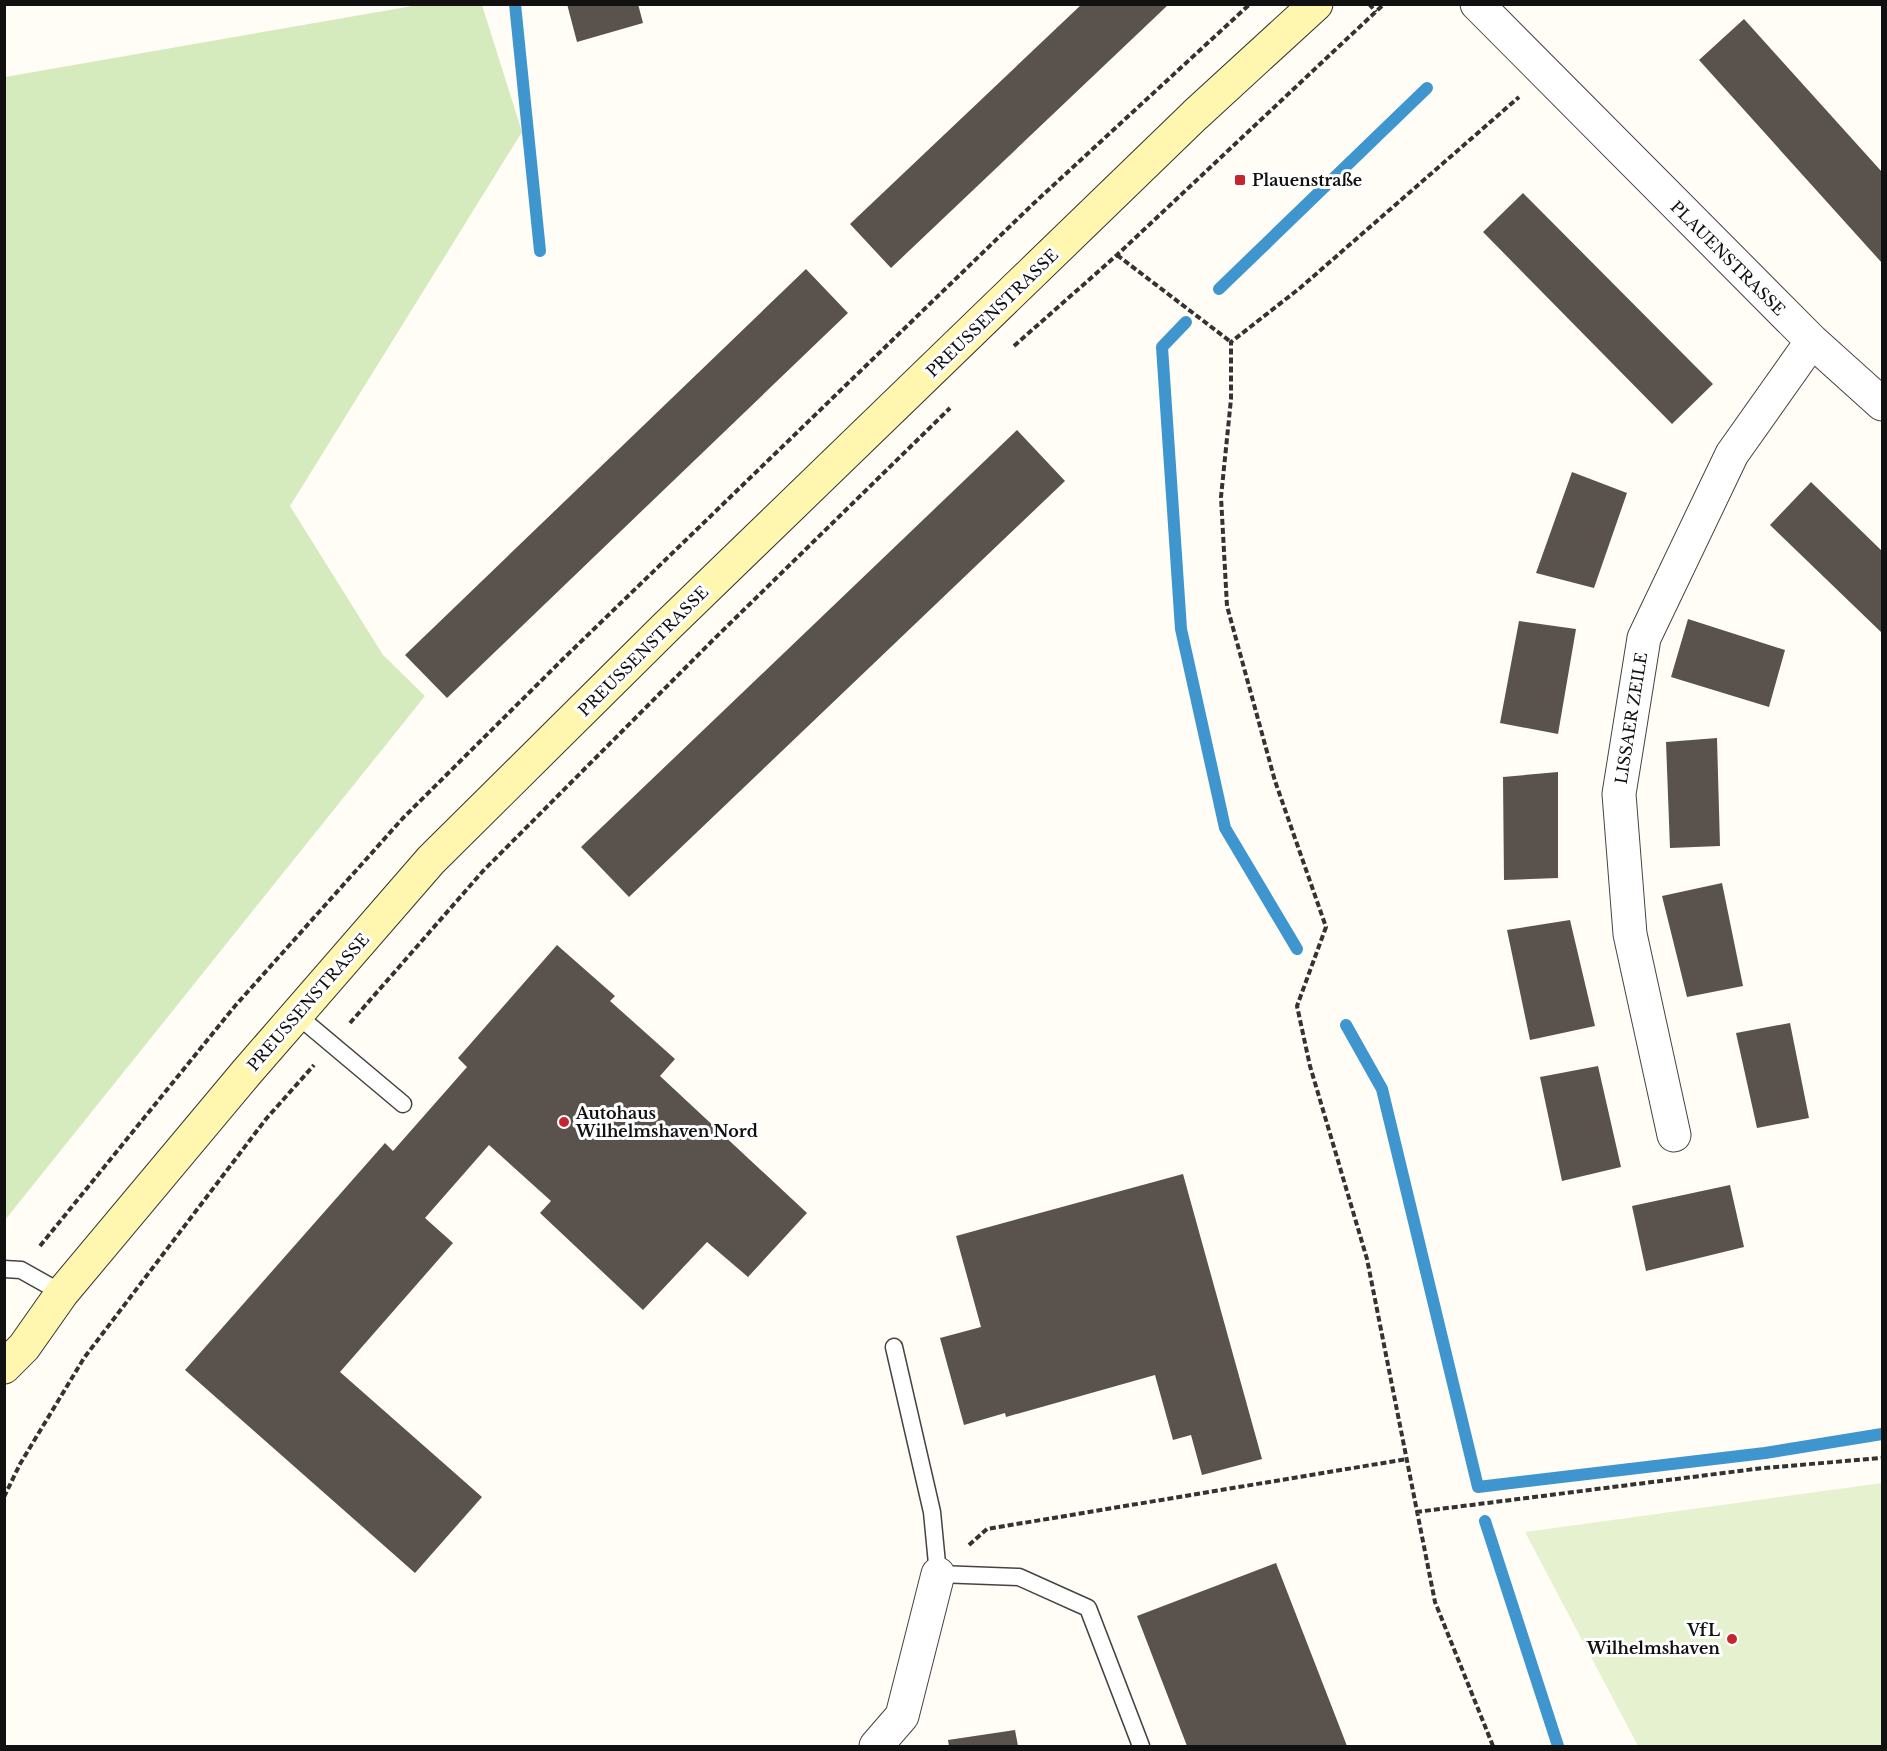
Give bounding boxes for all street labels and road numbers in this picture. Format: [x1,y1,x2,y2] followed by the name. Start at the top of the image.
[1666,196,1790,320] street label: PLAUENSTRASSE
[922,245,1062,381] street label: PREUSSENSTRASSE
[574,582,712,720] street label: PREUSSENSTRASSE
[1611,651,1651,785] street label: LISSAER ZEILE
[243,929,373,1075] street label: PREUSSENSTRASSE

